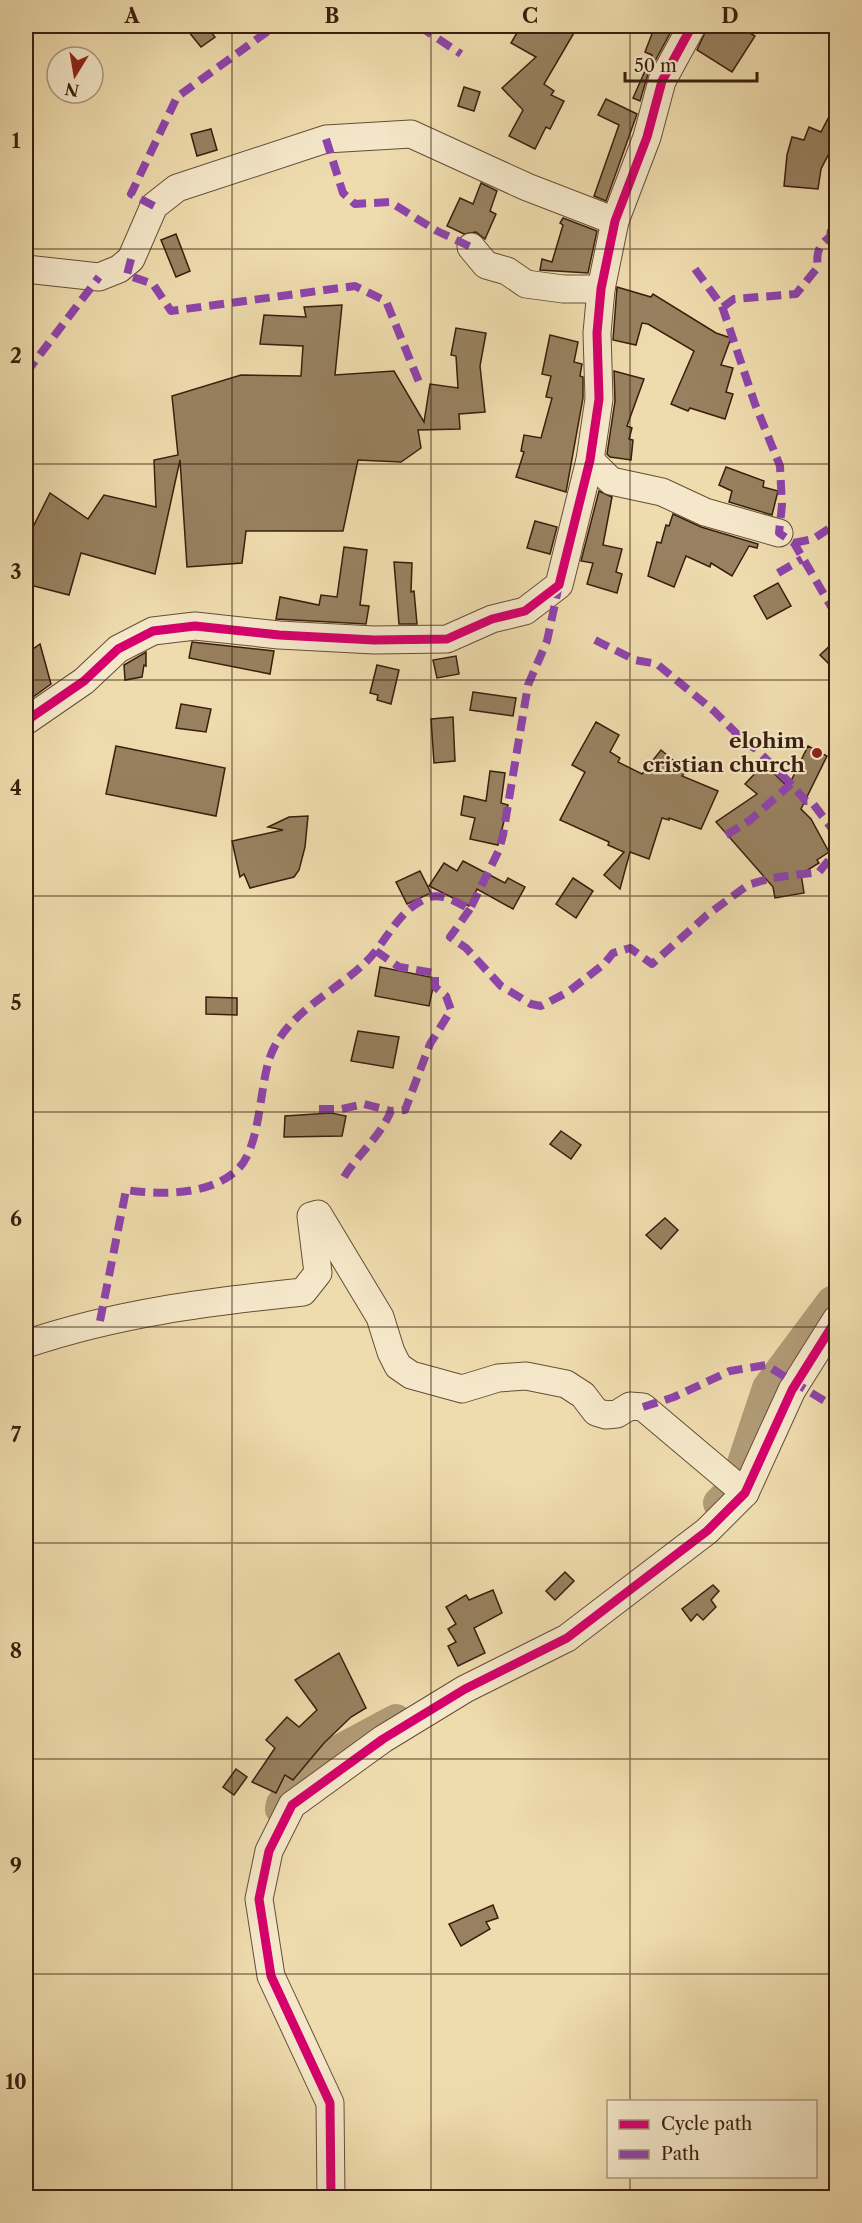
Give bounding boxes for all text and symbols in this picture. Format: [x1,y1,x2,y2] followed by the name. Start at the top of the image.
[123,4,140,28] text: A
[325,4,340,28] text: B
[522,4,538,28] text: C
[721,4,739,28] text: D
[45,45,105,105] north arrow
[625,45,757,83] scale bar
[634,55,677,77] text: 50 m
[63,79,81,101] text: N
[12,129,21,153] text: 1
[10,344,22,368] text: 2
[10,560,22,584] text: 3
[643,728,806,777] place label: elohim cristian church
[810,746,824,760] marker: elohim cristian church
[10,776,22,800] text: 4
[10,991,22,1015] text: 5
[10,1207,22,1231] text: 6
[11,1423,22,1447] text: 7
[10,1639,22,1663] text: 8
[10,1854,22,1878] text: 9
[5,2070,27,2094] text: 10
[607,2100,817,2178] legend
[661,2113,752,2135] text: Cycle path
[661,2143,700,2165] text: Path

